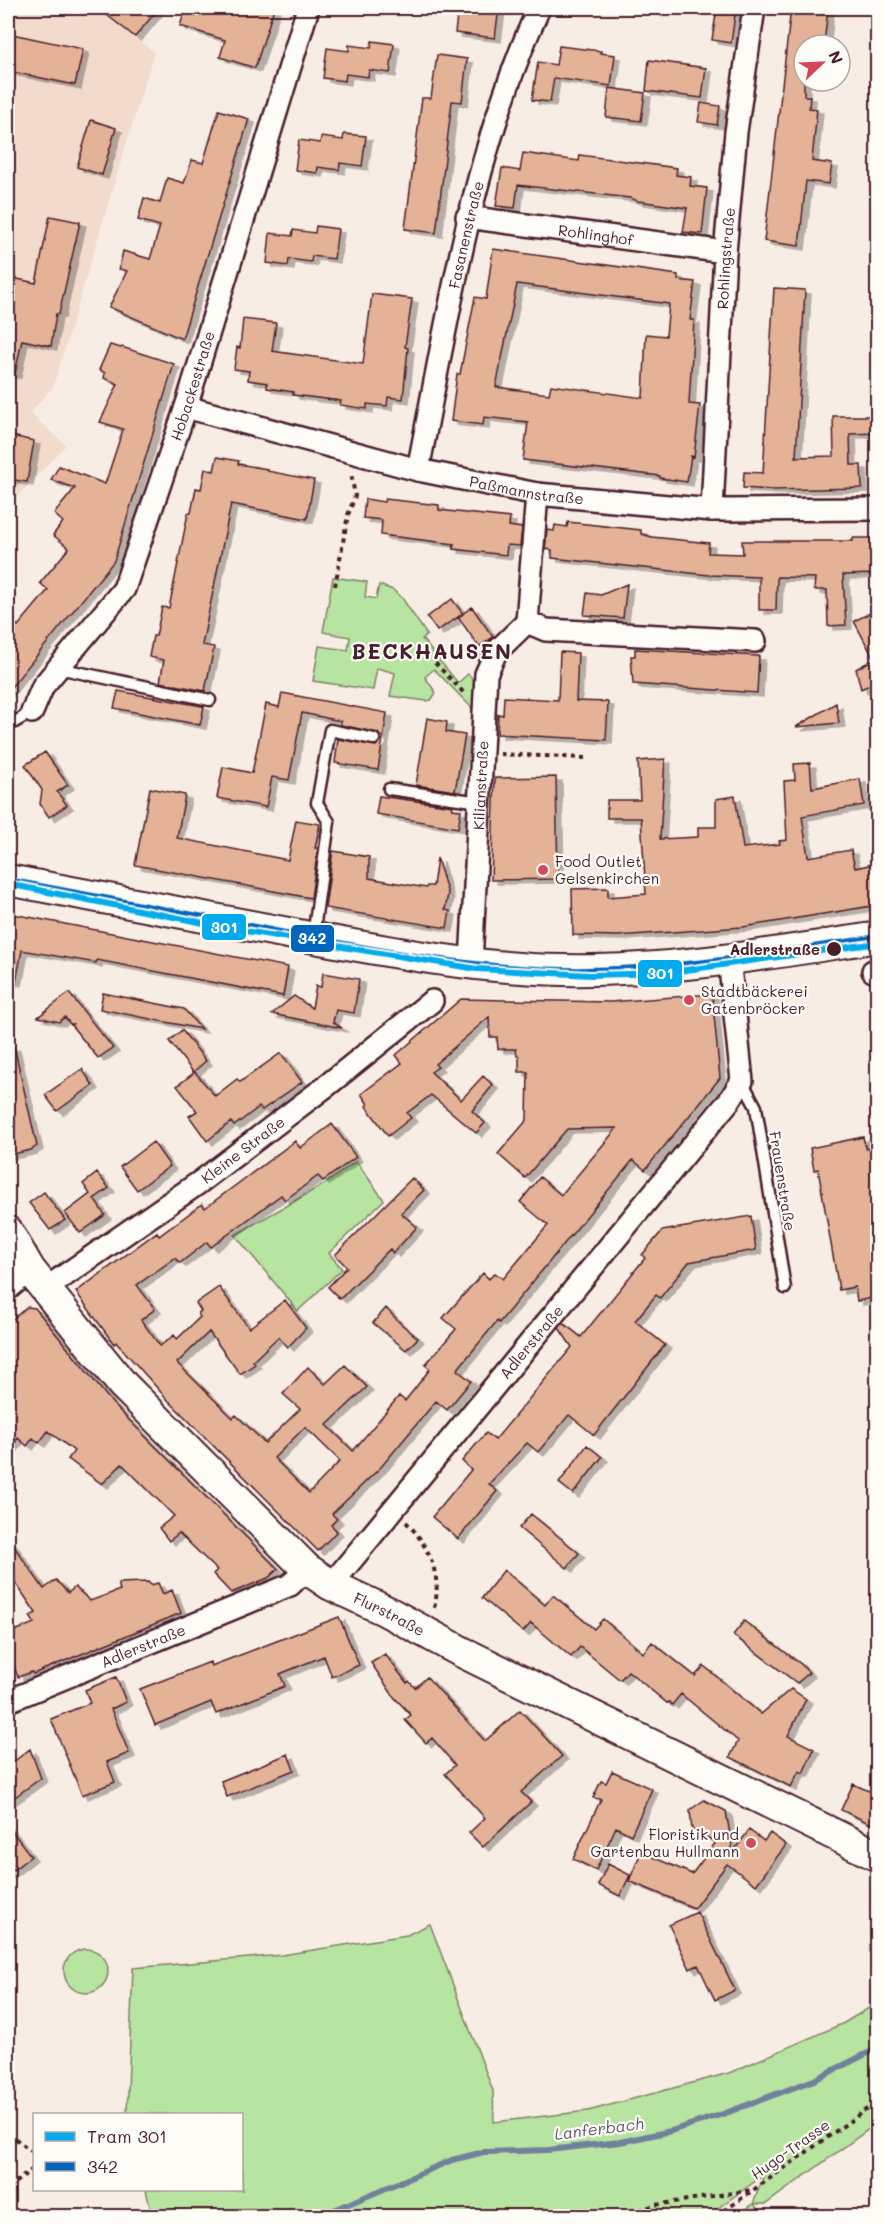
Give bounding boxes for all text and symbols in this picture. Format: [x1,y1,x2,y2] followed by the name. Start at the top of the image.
[792,33,852,93] north arrow
[824,47,848,67] text: N
[443,179,488,290] street label: Fasanenstraße
[712,207,739,310] street label: Rohlingstraße
[557,219,636,250] street label: Rohlinghof
[165,328,219,443] street label: Hobackestraße
[468,471,585,508] street label: Paßmannstraße
[352,637,512,664] district label: BECKHAUSEN
[468,740,493,830] street label: Kilianstraße
[555,851,659,888] place label: Food Outlet Gelsenkirchen
[536,863,550,877] marker: Food Outlet Gelsenkirchen
[201,913,247,941] line badge: 301
[211,916,237,937] text: 301
[290,924,335,953] line badge: 342
[298,927,326,948] text: 342
[730,939,820,959] place label: Adlerstraße
[825,940,843,958] marker: Adlerstraße
[637,959,683,988] line badge: 301
[647,962,673,983] text: 301
[701,981,808,1018] place label: Stadtbäckerei Gatenbröcker
[682,993,696,1007] marker: Stadtbäckerei Gatenbröcker
[197,1111,289,1188] street label: Kleine Straße
[765,1130,801,1232] street label: Frauenstraße
[495,1301,567,1383] street label: Adlerstraße
[351,1587,429,1640] street label: Flurstraße
[98,1619,188,1672] street label: Adlerstraße
[591,1824,739,1861] place label: Floristik und Gartenbau Hullmann
[744,1836,758,1850] marker: Floristik und Gartenbau Hullmann
[553,2112,645,2144] water label: Lanferbach
[33,2113,243,2191] legend
[747,2114,833,2184] street label: Hugo-Trasse
[87,2124,167,2148] text: Tram 301
[87,2154,118,2178] text: 342

